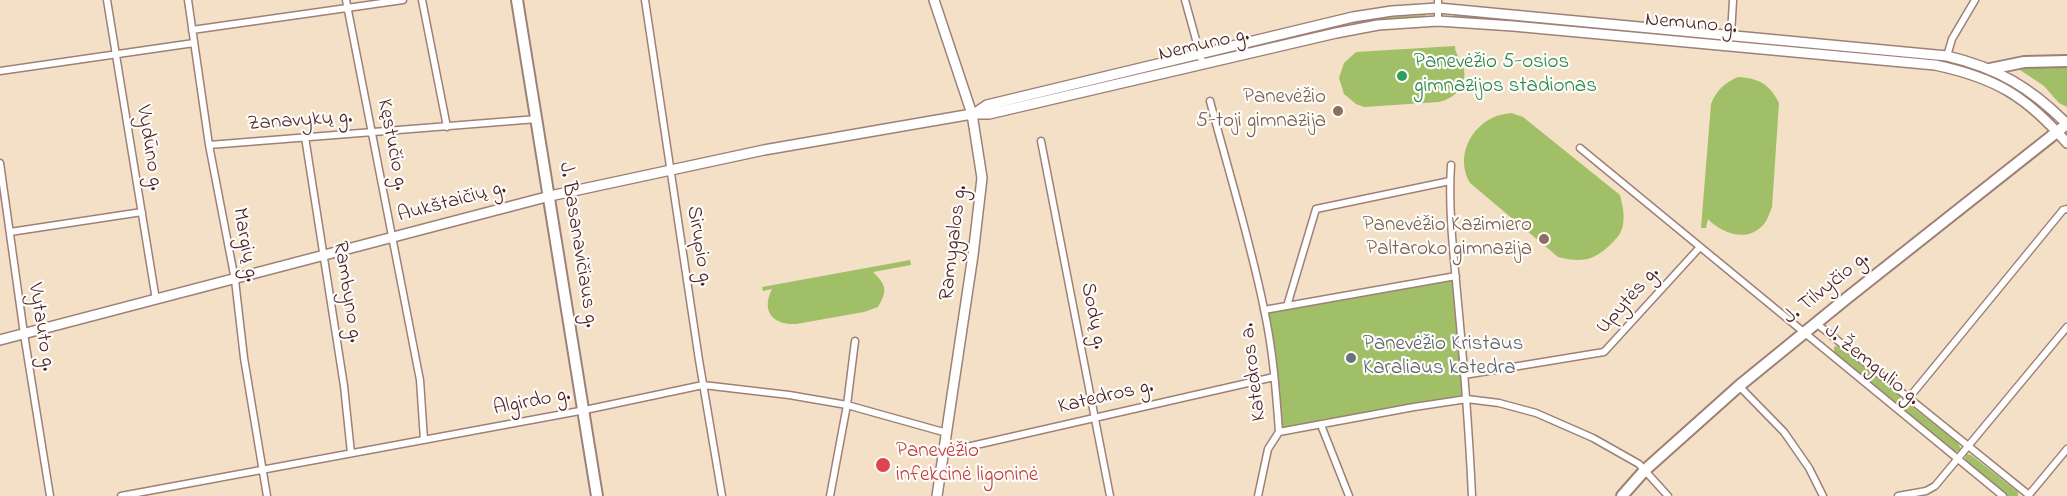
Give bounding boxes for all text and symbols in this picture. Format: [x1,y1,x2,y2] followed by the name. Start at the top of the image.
[1644,8,1738,42] street label: Nemuno g.
[1156,23,1252,69] street label: Nemuno g.
[1414,51,1597,101] place label: Panevėžio 5-osios gimnazijos stadionas
[1395,69,1409,83] marker: Panevėžio 5-osios gimnazijos stadionas
[1196,86,1326,136] place label: Panevėžio 5-toji gimnazija
[370,97,412,193] street label: Kęstučio g.
[129,103,167,193] street label: Vydūno g.
[1331,104,1345,118] marker: Panevėžio 5-toji gimnazija
[247,106,353,138] street label: Zanavykų g.
[551,161,603,329] street label: J. Basanavičiaus g.
[395,176,509,230] street label: Aukštaičių g.
[935,184,975,302] street label: Ramygalos g.
[679,204,717,288] street label: Sirupio g.
[225,206,263,284] street label: Margių g.
[1363,214,1532,264] place label: Panevėžio Kazimiero Paltaroko gimnazija
[1537,232,1551,246] marker: Panevėžio Kazimiero Paltaroko gimnazija
[326,240,366,344] street label: Rambyno g.
[1779,247,1875,331] street label: J. Tilvyčio g.
[1592,262,1666,340] street label: Upytės g.
[21,281,59,373] street label: Vytauto g.
[1073,281,1111,351] street label: Sodų g.
[1818,320,1924,412] street label: J. Žemgulio g.
[1236,321,1274,423] street label: Katedros a.
[1363,333,1523,383] place label: Panevėžio Kristaus Karaliaus katedra
[1344,351,1358,365] marker: Panevėžio Kristaus Karaliaus katedra
[1056,375,1156,421] street label: Katedros g.
[491,383,573,423] street label: Algirdo g.
[896,440,1038,490] place label: Panevėžio infekcinė ligoninė
[874,456,892,474] marker: Panevėžio infekcinė ligoninė

